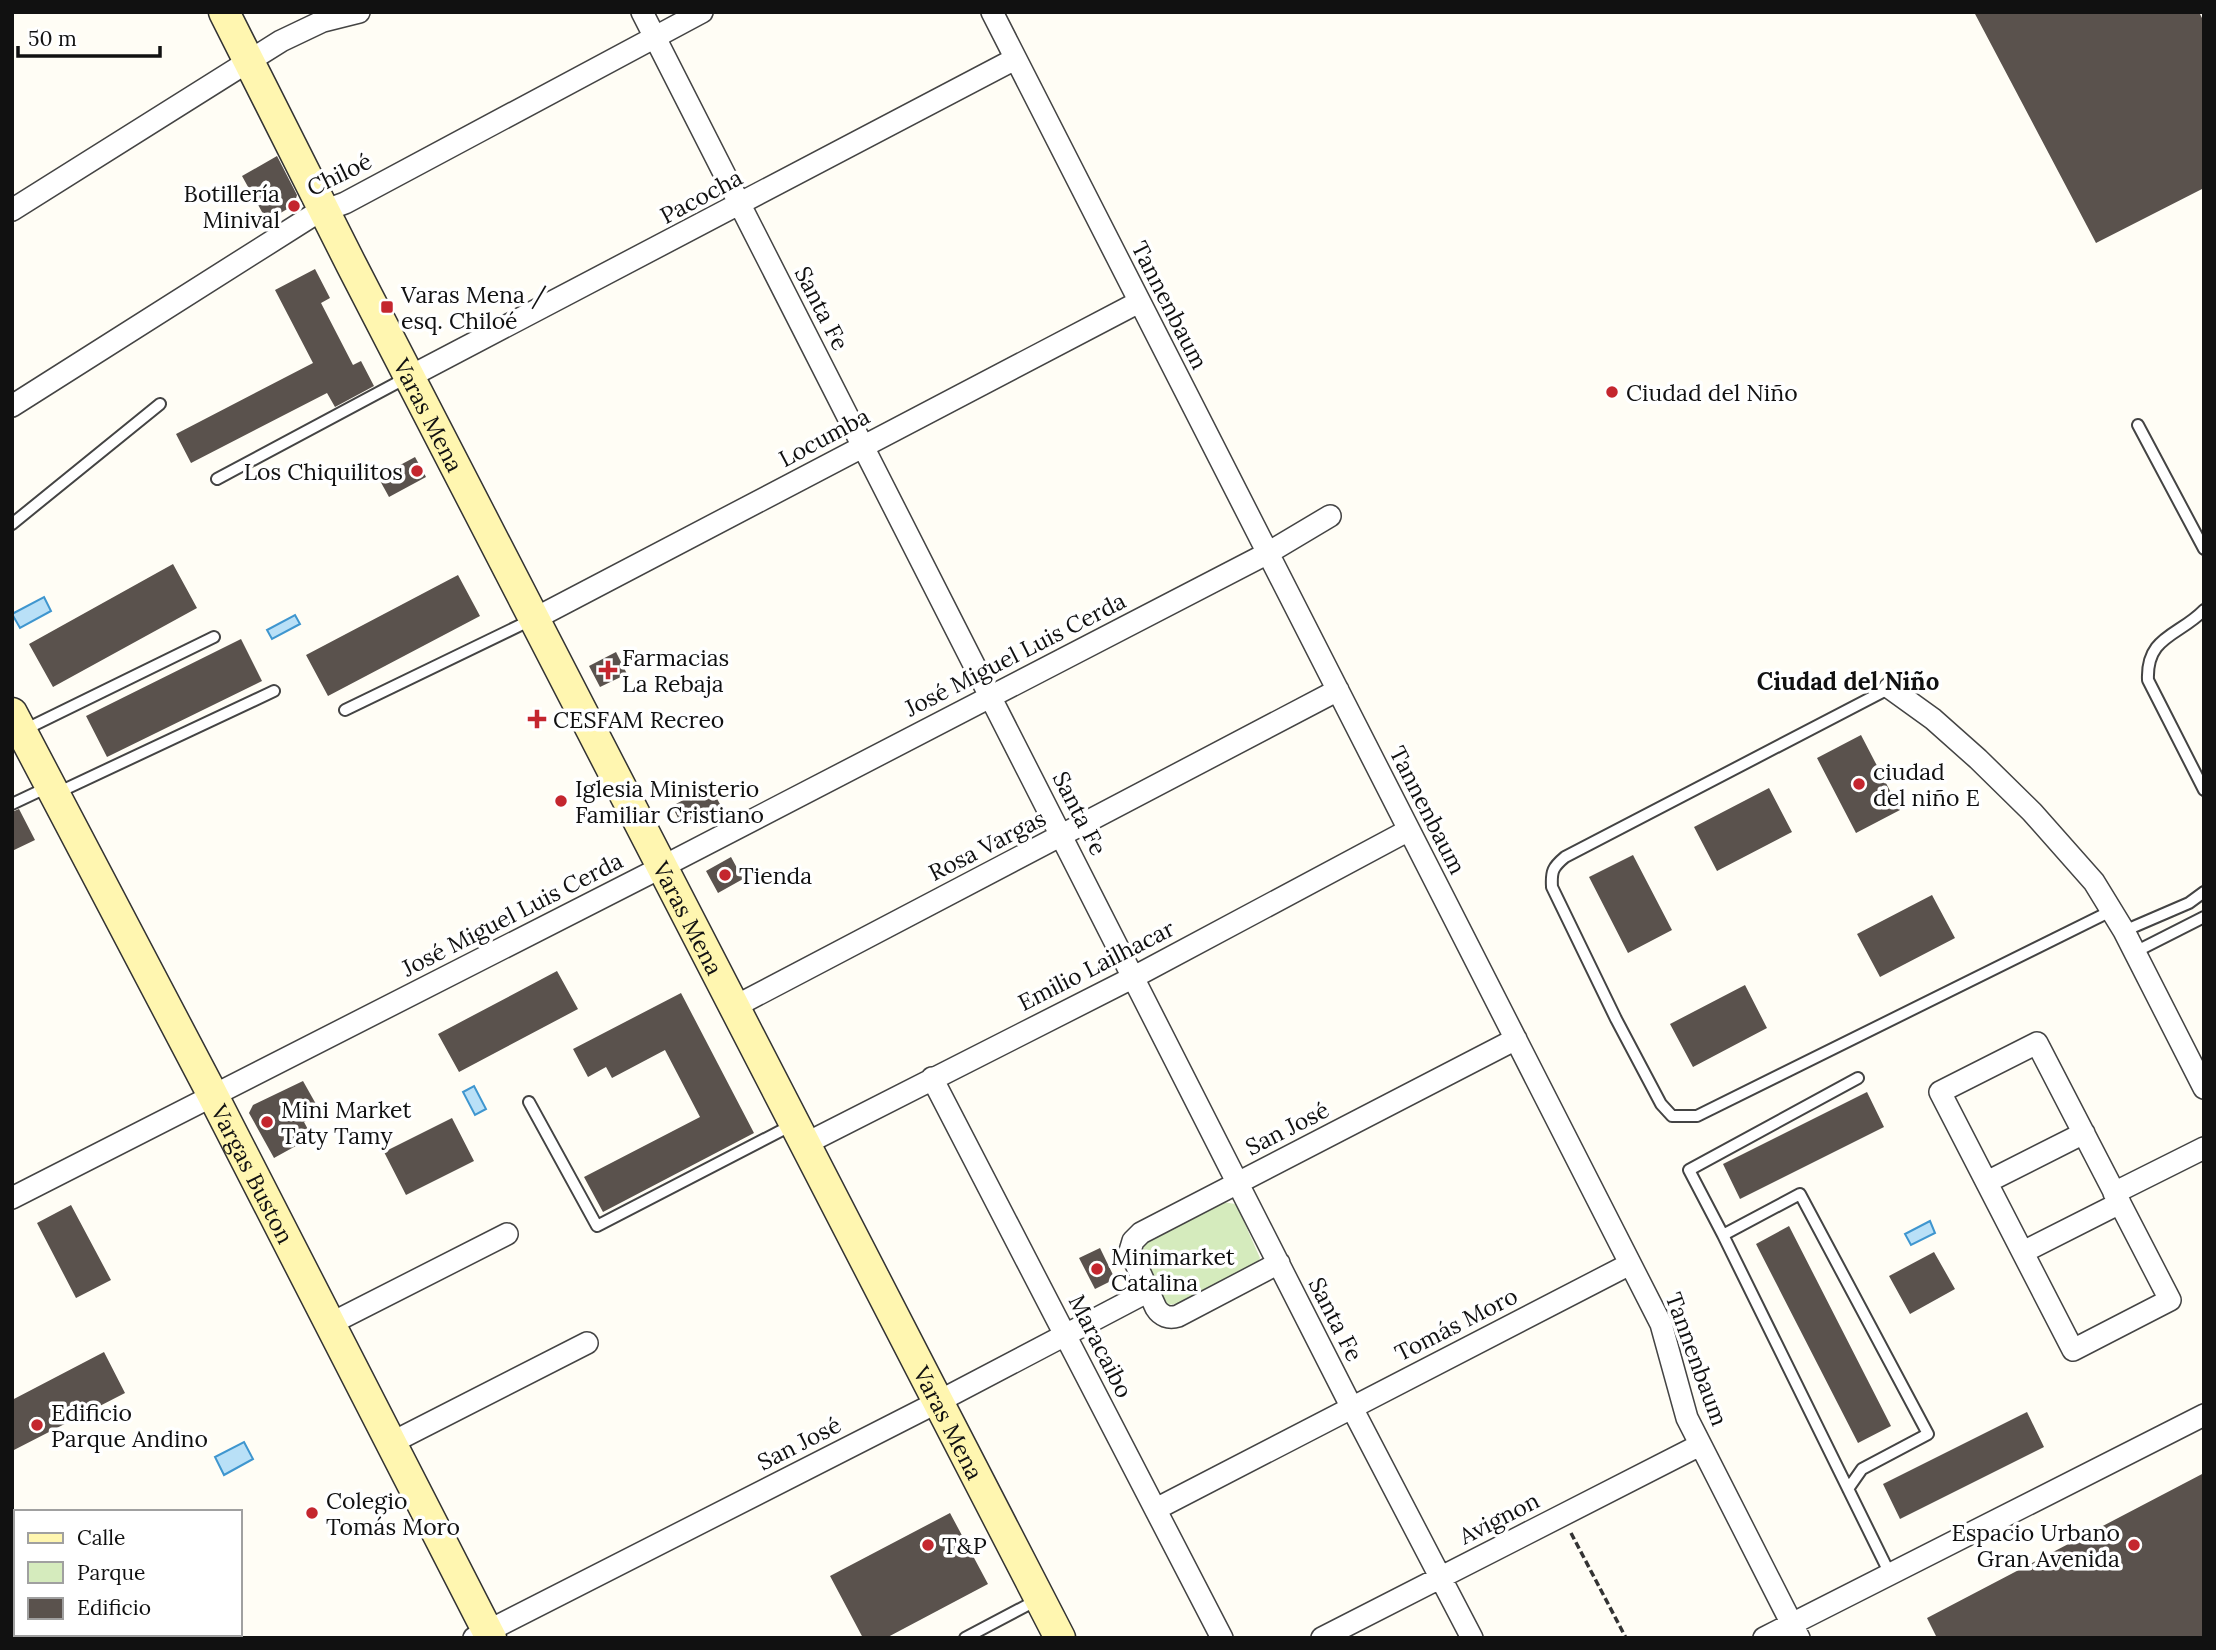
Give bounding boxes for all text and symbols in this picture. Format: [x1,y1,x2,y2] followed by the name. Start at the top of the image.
[18,14,159,58] scale bar
[28,25,77,52] text: 50 m
[302,146,376,202] street label: Chiloé
[655,162,747,230] street label: Pacocha
[184,179,280,234] place label: Botillería Minival
[286,198,302,214] marker: Botillería Minival
[1125,236,1215,374] street label: Tannenbaum
[789,261,855,355] street label: Santa Fe
[400,280,547,335] place label: Varas Mena / esq. Chiloé
[379,299,395,315] marker: Varas Mena / esq. Chiloé
[387,352,470,477] street label: Varas Mena
[1626,378,1798,407] place label: Ciudad del Niño
[1604,384,1620,400] marker: Ciudad del Niño
[774,401,874,473] street label: Locumba
[244,457,403,486] place label: Los Chiquilitos
[409,463,425,479] marker: Los Chiquilitos
[899,586,1130,723] street label: José Miguel Luis Cerda
[622,643,729,698] place label: Farmacias La Rebaja
[600,662,616,678] marker: Farmacias La Rebaja
[1757,666,1939,697] district label: Ciudad del Niño
[553,705,724,734] place label: CESFAM Recreo
[527,709,547,729] marker: CESFAM Recreo
[1383,741,1473,879] street label: Tannenbaum
[1873,757,1980,812] place label: ciudad del niño E
[1047,766,1113,860] street label: Santa Fe
[575,774,764,829] place label: Iglesia Ministerio Familiar Cristiano
[1851,776,1867,792] marker: ciudad del niño E
[553,793,569,809] marker: Iglesia Ministerio Familiar Cristiano
[924,803,1050,887] street label: Rosa Vargas
[396,846,627,983] street label: José Miguel Luis Cerda
[647,855,730,980] street label: Varas Mena
[739,861,812,890] place label: Tienda
[717,867,733,883] marker: Tienda
[1013,913,1179,1017] street label: Emilio Lailhacar
[281,1095,411,1150] place label: Mini Market Taty Tamy
[1240,1095,1334,1161] street label: San José
[205,1098,301,1248] street label: Vargas Buston
[259,1114,275,1130] marker: Mini Market Taty Tamy
[1111,1242,1235,1297] place label: Minimarket Catalina
[1089,1261,1105,1277] marker: Minimarket Catalina
[1303,1272,1369,1366] street label: Santa Fe
[1390,1281,1522,1367] street label: Tomás Moro
[1659,1288,1735,1430] street label: Tannenbaum
[1063,1290,1139,1402] street label: Maracaibo
[907,1360,990,1485] street label: Varas Mena
[51,1398,208,1453] place label: Edificio Parque Andino
[752,1410,846,1476] street label: San José
[29,1417,45,1433] marker: Edificio Parque Andino
[326,1486,460,1541] place label: Colegio Tomás Moro
[1453,1486,1544,1551] street label: Avignon
[304,1505,320,1521] marker: Colegio Tomás Moro
[14,1510,242,1636] legend
[1951,1518,2120,1573] place label: Espacio Urbano Gran Avenida
[77,1524,125,1551] text: Calle
[942,1531,987,1560] place label: T&P
[920,1537,936,1553] marker: T&P
[2126,1537,2142,1553] marker: Espacio Urbano Gran Avenida
[77,1559,145,1586] text: Parque
[77,1594,151,1621] text: Edificio

